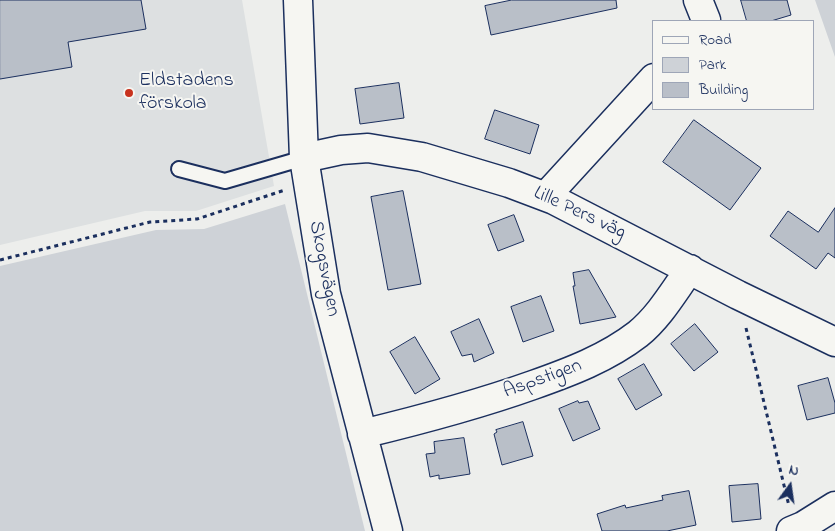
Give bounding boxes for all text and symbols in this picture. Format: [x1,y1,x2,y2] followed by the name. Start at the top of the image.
[652,20,815,110] legend
[699,29,732,51] text: Road
[699,54,726,76] text: Park
[139,70,234,117] place label: Eldstadens förskola
[699,79,748,101] text: Building
[123,87,135,99] marker: Eldstadens förskola
[529,182,629,246] street label: Lille Pers väg
[302,219,344,319] street label: Skogsvägen
[501,355,585,405] street label: Aspstigen
[787,460,801,482] text: N
[765,461,815,511] north arrow

